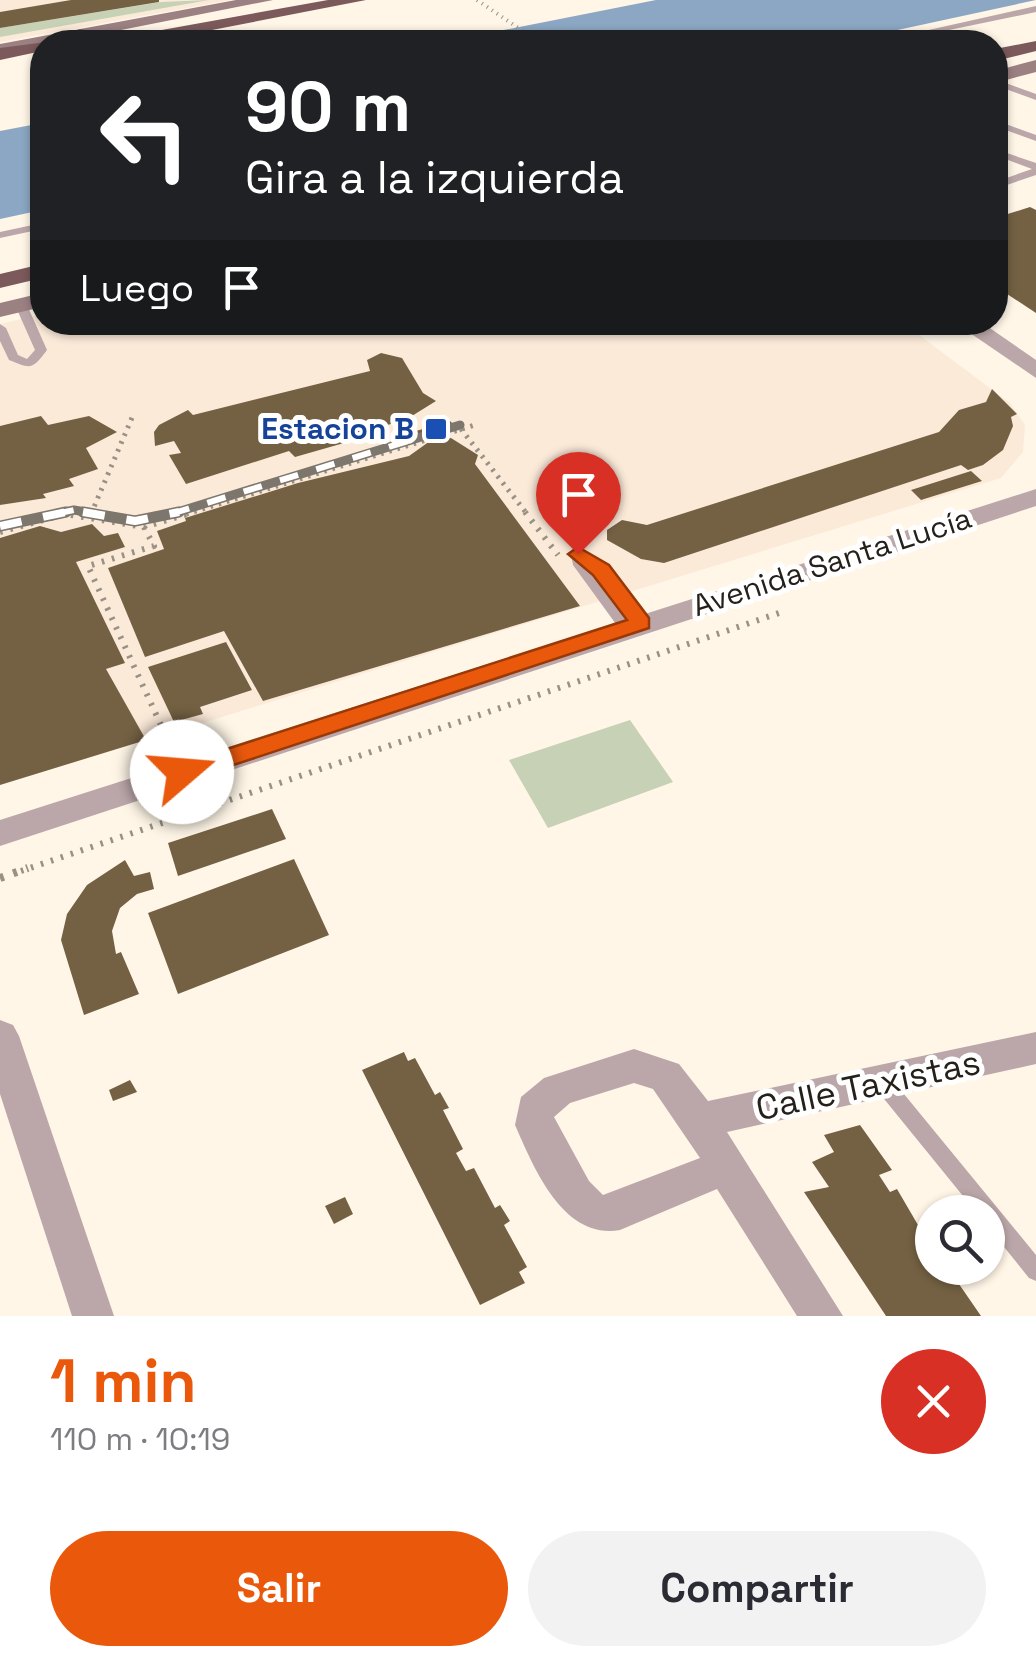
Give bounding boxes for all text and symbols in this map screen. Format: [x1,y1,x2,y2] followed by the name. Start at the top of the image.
[245,62,411,151] text: 90 m
[80,70,210,200] icon: left
[245,149,624,206] text: Gira a la izquierda
[214,260,269,315] icon: arrive
[80,264,194,312] text: Luego
[261,409,414,448] place label: Estacion B
[423,416,449,442] marker: Estacion B
[536,452,621,555] pin
[551,467,606,522] icon: arrive
[687,498,976,625] street label: Avenida Santa Lucía
[130,720,234,824] position arrow
[752,1040,984,1130] street label: Calle Taxistas
[915,1195,1005,1285] map controls
[915,1195,1005,1285] button: search
[50,1343,197,1420] text: 1 min
[881,1349,986,1454] button: close
[50,1419,230,1459] text: 110 m · 10:19
[50,1531,508,1646] button: Salir
[528,1531,986,1646] button: Compartir

